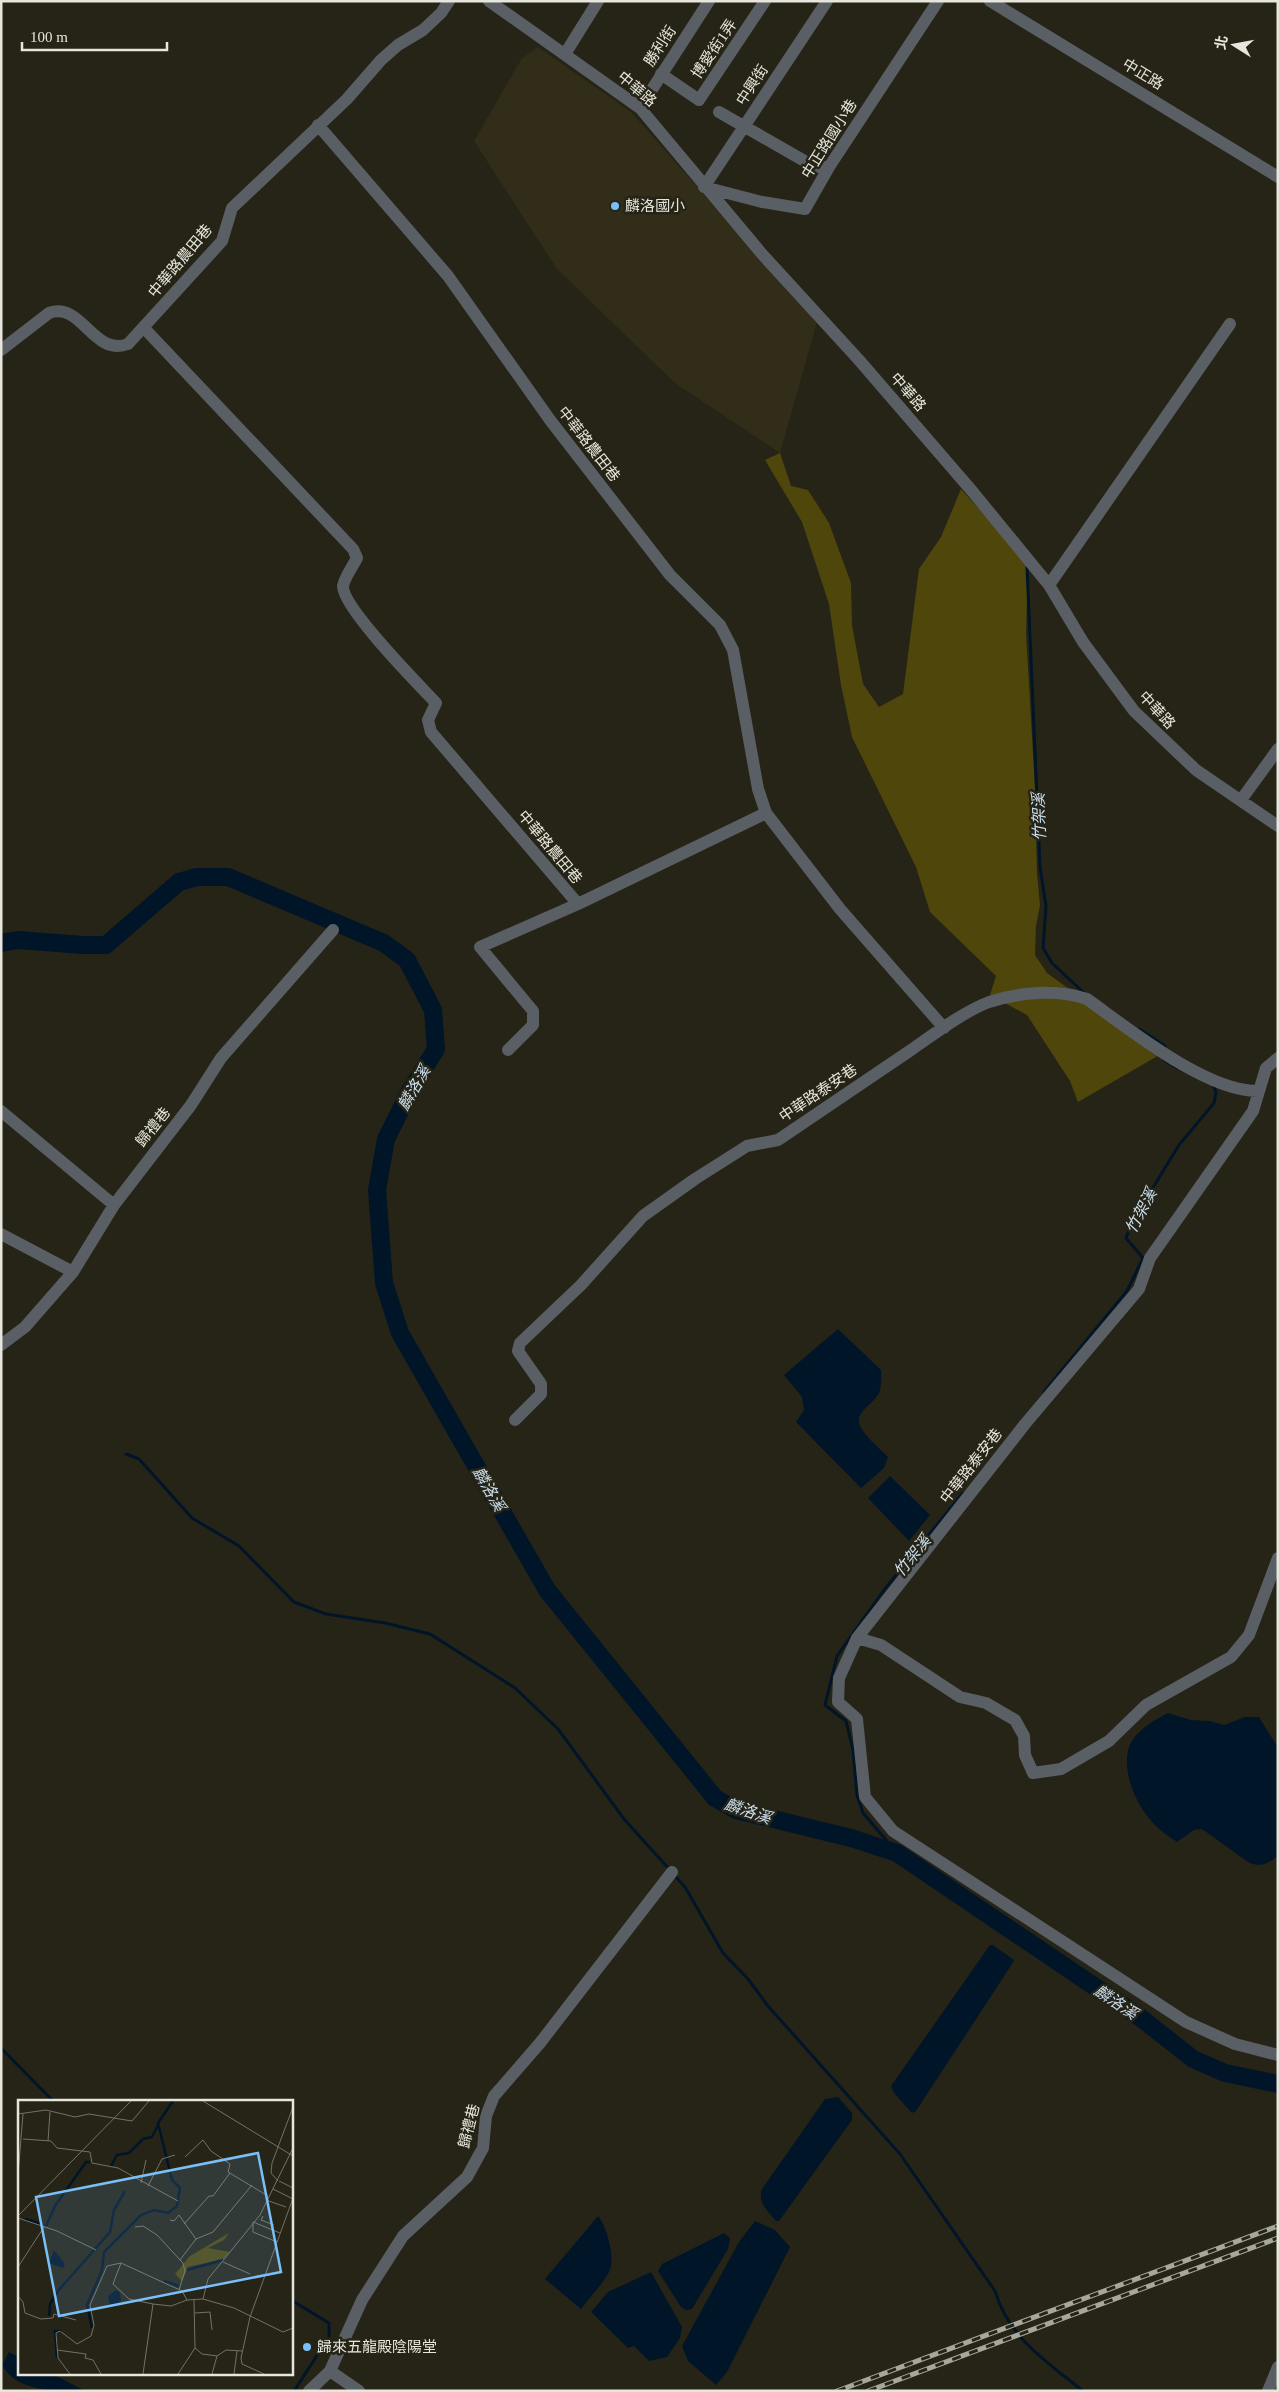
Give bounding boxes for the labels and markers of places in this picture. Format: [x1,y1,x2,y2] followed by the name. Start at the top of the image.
[625,197,685,214] place label: 麟洛國小
[609,200,621,212] marker: 麟洛國小
[317,2338,437,2355] place label: 歸來五龍殿陰陽堂
[301,2341,313,2353] marker: 歸來五龍殿陰陽堂

